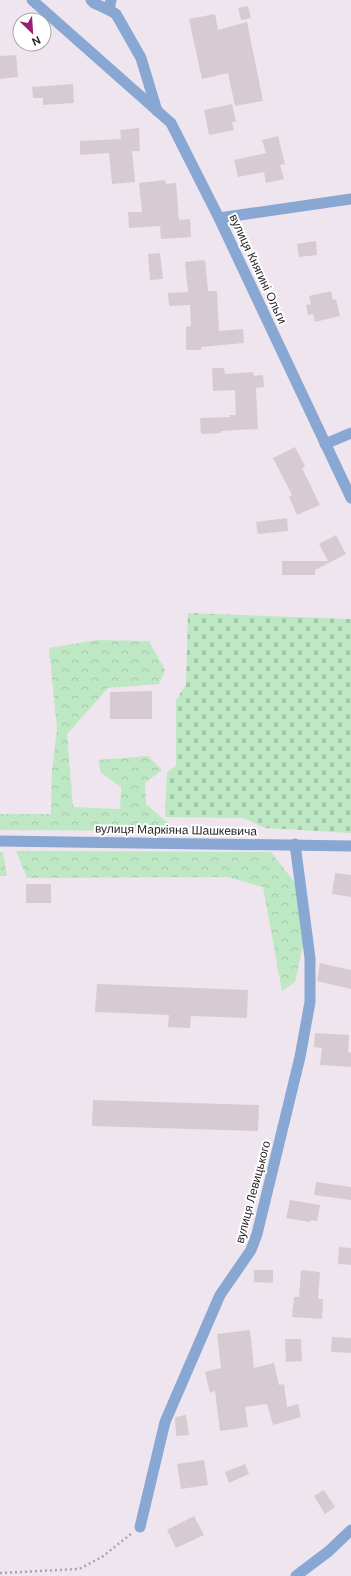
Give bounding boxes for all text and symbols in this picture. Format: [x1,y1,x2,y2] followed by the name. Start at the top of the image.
[12,12,52,52] north arrow
[30,33,43,49] text: N
[226,212,290,326] street label: вулиця Княгині Ольги
[95,821,257,839] street label: вулиця Маркіяна Шашкевича
[232,1139,274,1245] street label: вулиця Левицького

